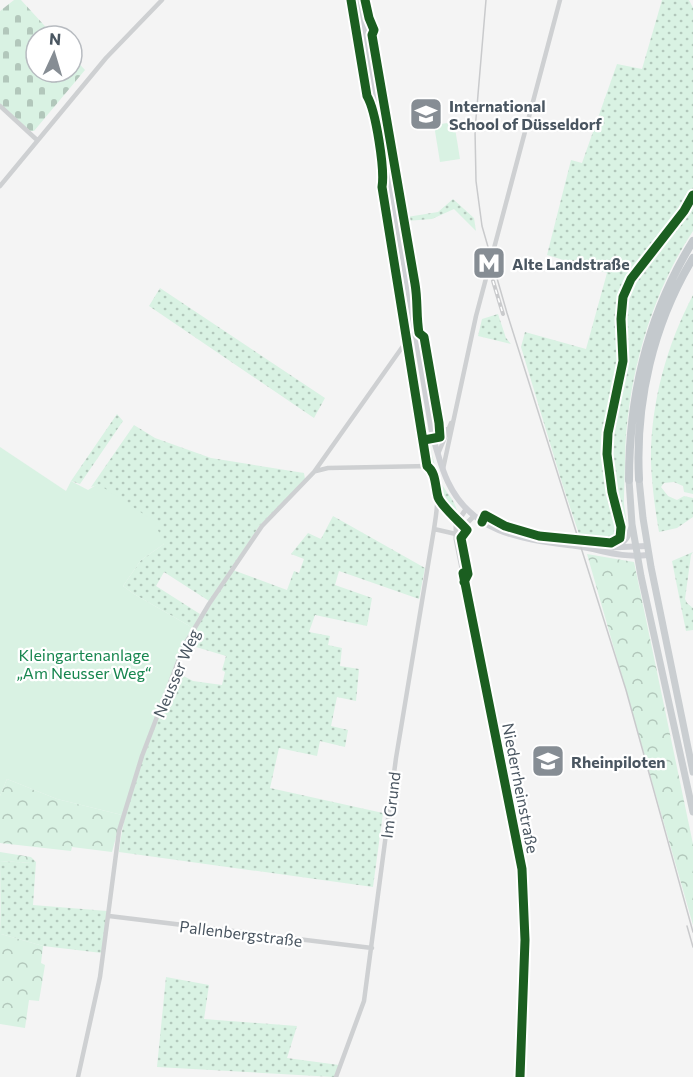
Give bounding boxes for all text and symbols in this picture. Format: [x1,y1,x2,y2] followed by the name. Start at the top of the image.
[24,24,84,84] north arrow
[48,29,62,48] text: N
[408,96,444,132] school or university icon: International School of Düsseldorf
[449,96,602,133] place label: International School of Düsseldorf
[471,245,507,281] metro station icon: Alte Landstraße
[512,254,630,273] place label: Alte Landstraße
[149,626,203,720] street label: Neusser Weg
[16,645,152,682] park label: Kleingartenanlage „Am Neusser Weg“
[499,721,543,855] street label: Niederrheinstraße
[530,743,566,779] school or university icon: Rheinpiloten
[571,752,666,771] place label: Rheinpiloten
[376,771,404,839] street label: Im Grund
[178,916,304,950] street label: Pallenbergstraße

